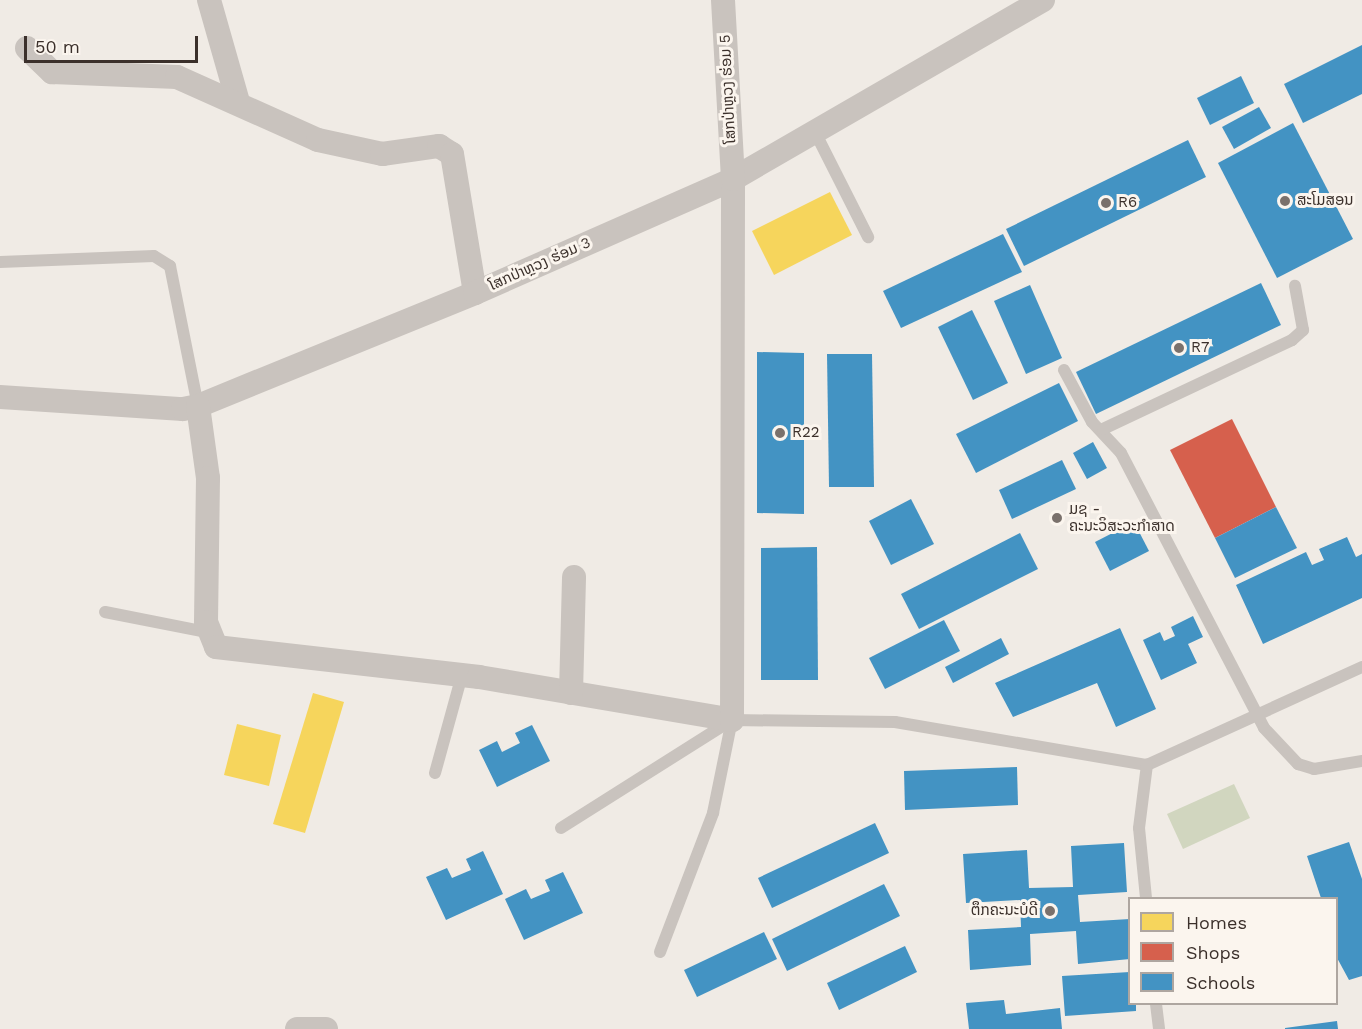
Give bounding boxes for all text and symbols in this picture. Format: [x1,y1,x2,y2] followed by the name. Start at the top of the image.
[27,24,201,62] scale bar
[716,34,740,144] street label: ໂສກປ່າຫຼວງ ຮ່ອມ 5
[35,36,80,57] text: 50 m
[1297,192,1354,210] place label: ສະໂມສອນ
[1118,194,1137,212] place label: R6
[1278,194,1292,208] marker: ສະໂມສອນ
[1099,196,1113,210] marker: R6
[487,234,593,294] street label: ໂສກປ່າຫຼວງ ຮ່ອມ 3
[1191,339,1209,357] place label: R7
[1172,341,1186,355] marker: R7
[792,424,819,442] place label: R22
[773,426,787,440] marker: R22
[1069,500,1175,535] place label: ມຊ - ຄະນະວິສະວະກຳສາດ
[1050,511,1064,525] marker: ມຊ - ຄະນະວິສະວະກຳສາດ
[1128,897,1338,1005] legend
[971,902,1038,920] place label: ຕຶກຄະນະບໍດີ
[1043,904,1057,918] marker: ຕຶກຄະນະບໍດີ
[1186,912,1247,933] text: Homes
[1186,942,1240,963] text: Shops
[1186,972,1255,993] text: Schools

